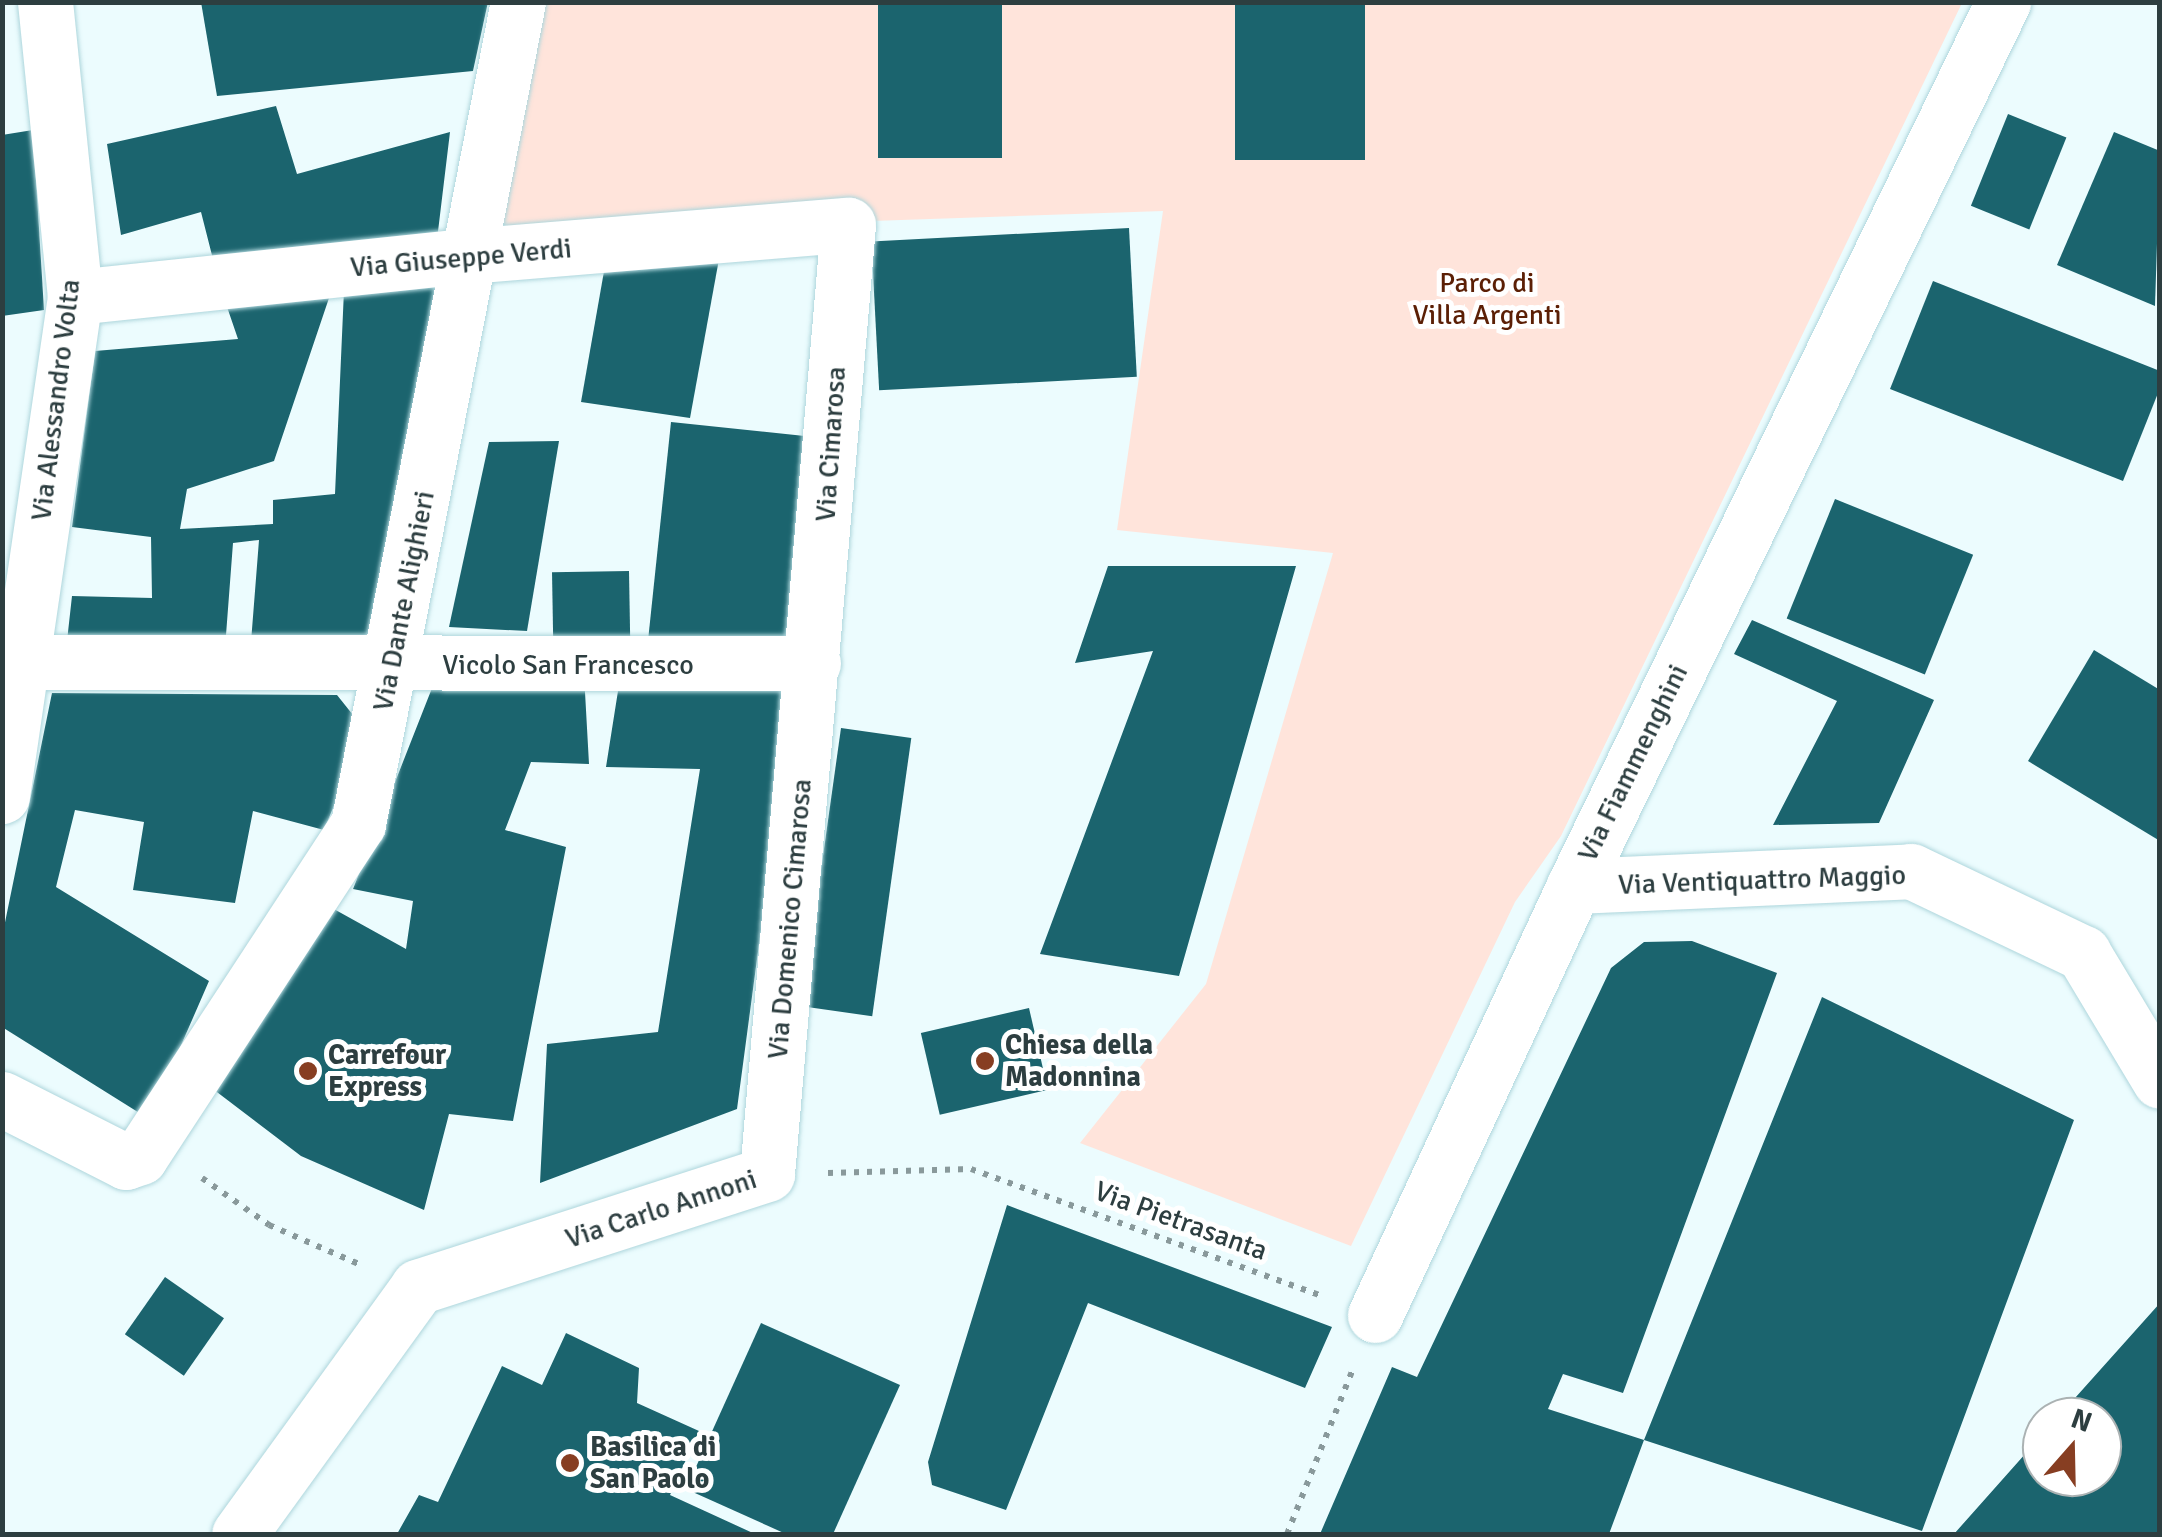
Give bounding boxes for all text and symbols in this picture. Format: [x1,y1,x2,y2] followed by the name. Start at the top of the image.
[349,232,573,284] street label: Via Giuseppe Verdi
[1412,266,1562,332] park label: Parco di Villa Argenti
[25,277,87,523] street label: Via Alessandro Volta
[809,365,853,523] street label: Via Cimarosa
[366,488,442,714] street label: Via Dante Alighieri
[442,648,694,682] street label: Vicolo San Francesco
[1571,659,1695,867] street label: Via Fiammenghini
[761,777,819,1061] street label: Via Domenico Cimarosa
[1617,858,1907,902] street label: Via Ventiquattro Maggio
[1005,1028,1153,1094] place label: Chiesa della Madonnina
[328,1038,446,1104] place label: Carrefour Express
[974,1050,996,1072] marker: Chiesa della Madonnina
[297,1060,319,1082] marker: Carrefour Express
[561,1162,761,1256] street label: Via Carlo Annoni
[1090,1174,1272,1268] street label: Via Pietrasanta
[2022,1397,2122,1497] north arrow
[2067,1401,2097,1440] text: N
[590,1430,716,1496] place label: Basilica di San Paolo
[559,1452,581,1474] marker: Basilica di San Paolo

